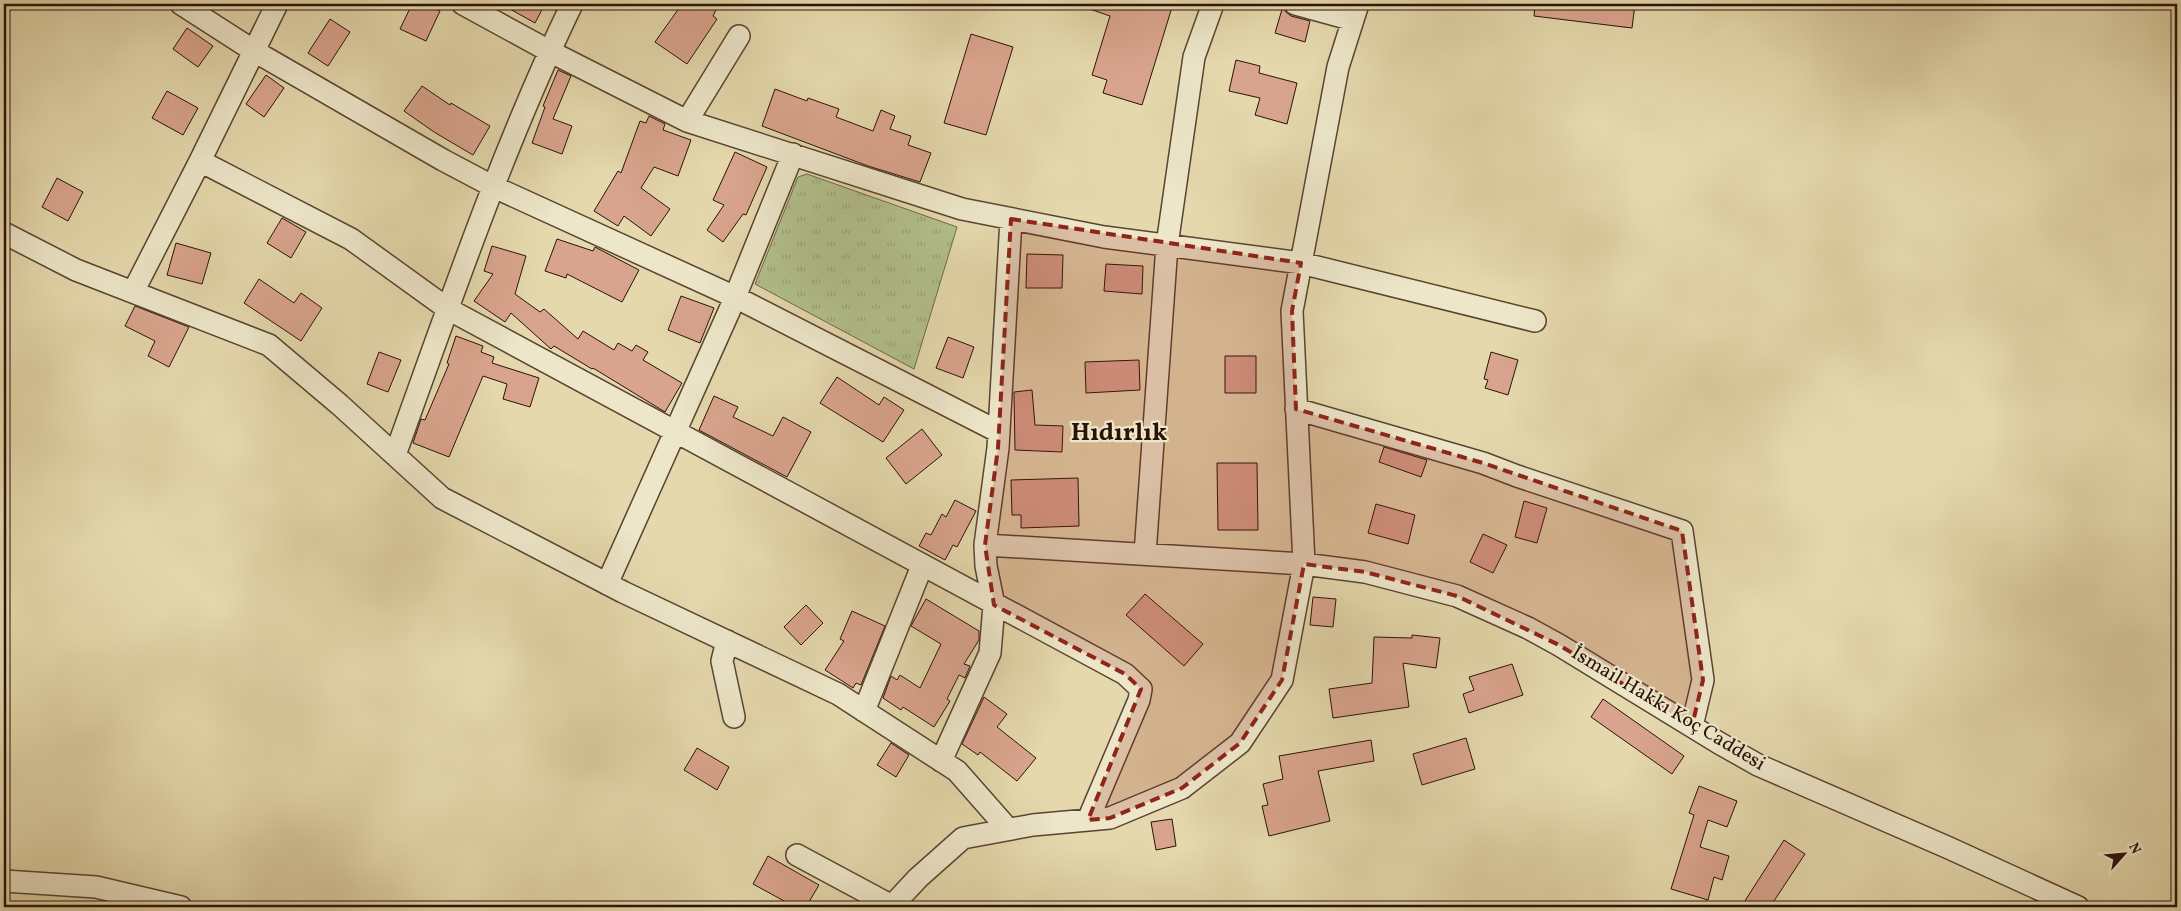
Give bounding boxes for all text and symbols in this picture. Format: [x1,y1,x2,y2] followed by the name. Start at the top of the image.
[1071,416,1167,451] district label: Hıdırlık
[1566,640,1770,778] street label: İsmail Hakkı Koç Caddesi
[2098,828,2148,878] north arrow
[2123,840,2145,858] text: N

